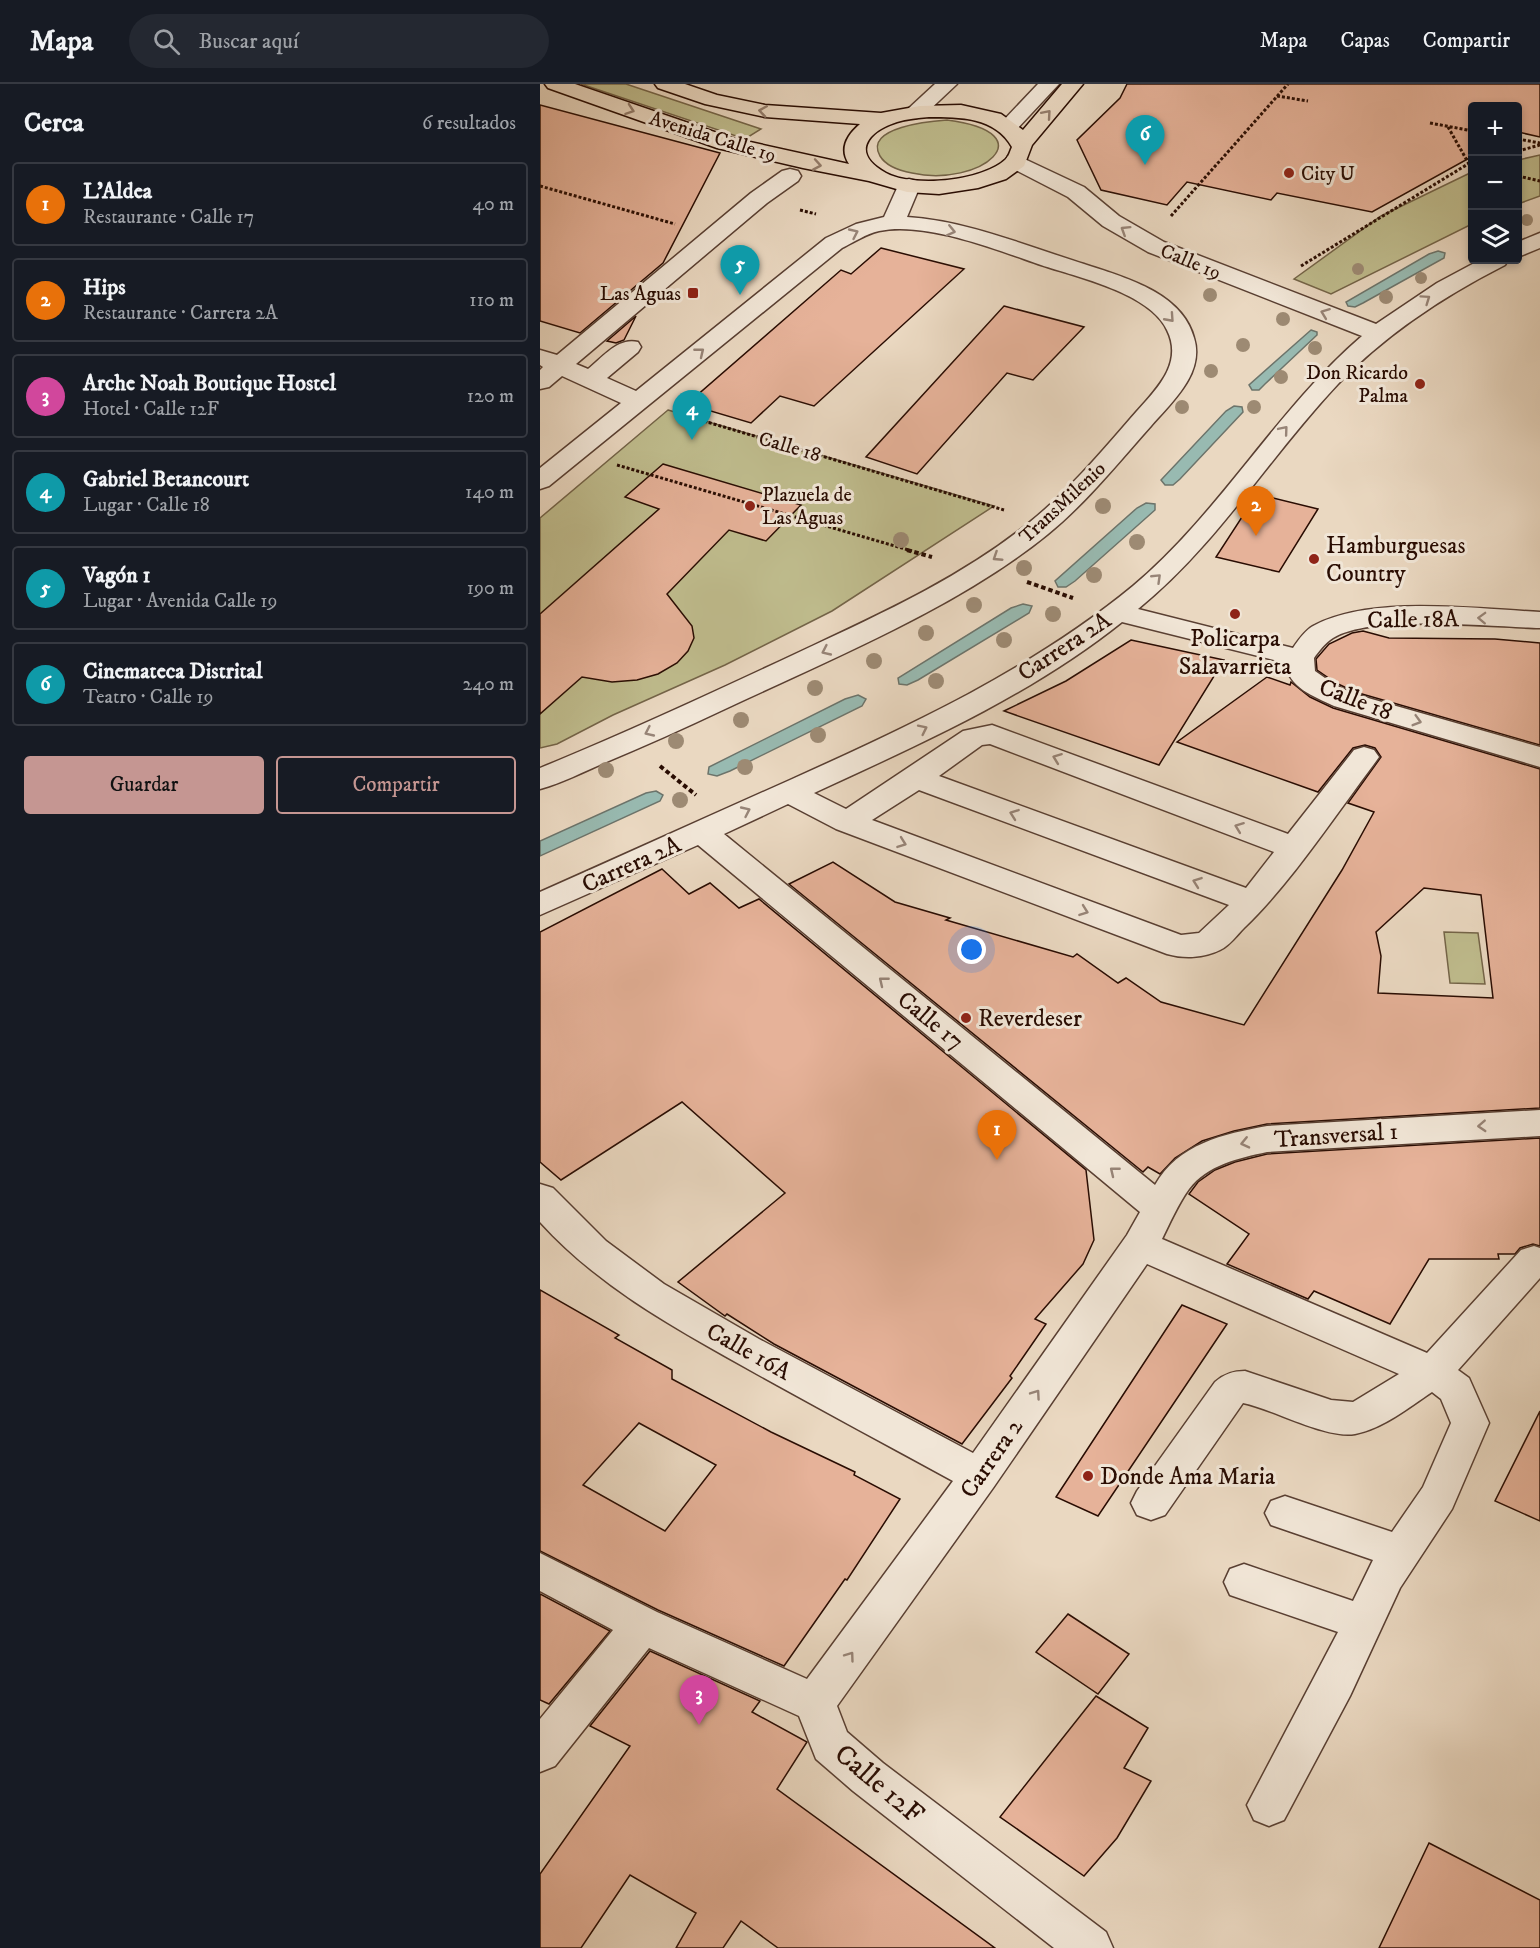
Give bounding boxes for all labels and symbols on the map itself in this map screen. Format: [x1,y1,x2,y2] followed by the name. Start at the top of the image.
[624,103,635,116] one-way arrow
[758,105,767,117] one-way arrow
[646,106,779,169] street label: Avenida Calle 19
[1040,110,1051,121] one-way arrow
[1126,116,1164,165] pin: 6
[812,158,822,171] one-way arrow
[1301,162,1355,187] place label: City U
[1282,166,1296,180] marker: City U
[946,223,956,236] one-way arrow
[1121,226,1132,237] one-way arrow
[847,228,858,240] one-way arrow
[1156,239,1225,286] street label: Calle 19
[720,246,760,295] pin: 5
[600,282,681,307] place label: Las Aguas
[686,286,700,300] marker: Las Aguas
[1420,295,1431,306] one-way arrow
[1320,307,1330,320] one-way arrow
[1163,311,1174,322] one-way arrow
[693,348,704,359] one-way arrow
[1306,361,1409,409] place label: Don Ricardo Palma
[1413,377,1427,391] marker: Don Ricardo Palma
[672,390,712,440] pin: 4
[1277,426,1288,437] one-way arrow
[756,427,824,468] street label: Calle 18
[1015,457,1111,549] street label: TransMilenio
[762,483,852,531] place label: Plazuela de Las Aguas
[1236,486,1276,536] pin: 2
[743,499,757,513] marker: Plazuela de Las Aguas
[1326,531,1466,589] place label: Hamburguesas Country
[993,550,1004,561] one-way arrow
[1307,552,1321,566] marker: Hamburguesas Country
[1150,574,1160,585] one-way arrow
[1367,604,1460,636] street label: Calle 18A
[1012,605,1117,688] street label: Carrera 2A
[1228,607,1242,621] marker: Policarpa Salavarrieta
[1477,612,1486,625] one-way arrow
[1179,624,1292,682] place label: Policarpa Salavarrieta
[822,643,833,655] one-way arrow
[1315,672,1397,728] street label: Calle 18
[1412,714,1422,727] one-way arrow
[644,725,655,737] one-way arrow
[917,725,928,737] one-way arrow
[1052,753,1062,766] one-way arrow
[740,807,751,819] one-way arrow
[1009,809,1020,822] one-way arrow
[1234,822,1245,834] one-way arrow
[577,830,686,900] street label: Carrera 2A
[896,835,907,848] one-way arrow
[1192,877,1203,889] one-way arrow
[1078,904,1089,916] one-way arrow
[957,935,986,964] your location
[879,977,890,988] one-way arrow
[891,985,970,1057] street label: Calle 17
[978,1004,1082,1034] place label: Reverdeser
[959,1011,973,1025] marker: Reverdeser
[978,1110,1016,1160] pin: 1
[1273,1117,1399,1155] street label: Transversal 1
[1477,1119,1486,1132] one-way arrow
[1241,1136,1251,1149] one-way arrow
[1110,1168,1121,1179] one-way arrow
[701,1316,797,1388] street label: Calle 16A
[1029,1390,1040,1401] one-way arrow
[954,1413,1030,1504] street label: Carrera 2
[1100,1462,1276,1492] place label: Donde Ama Maria
[1081,1469,1095,1483] marker: Donde Ama Maria
[842,1651,853,1662] one-way arrow
[680,1676,718,1725] pin: 3
[827,1737,931,1832] street label: Calle 12F

